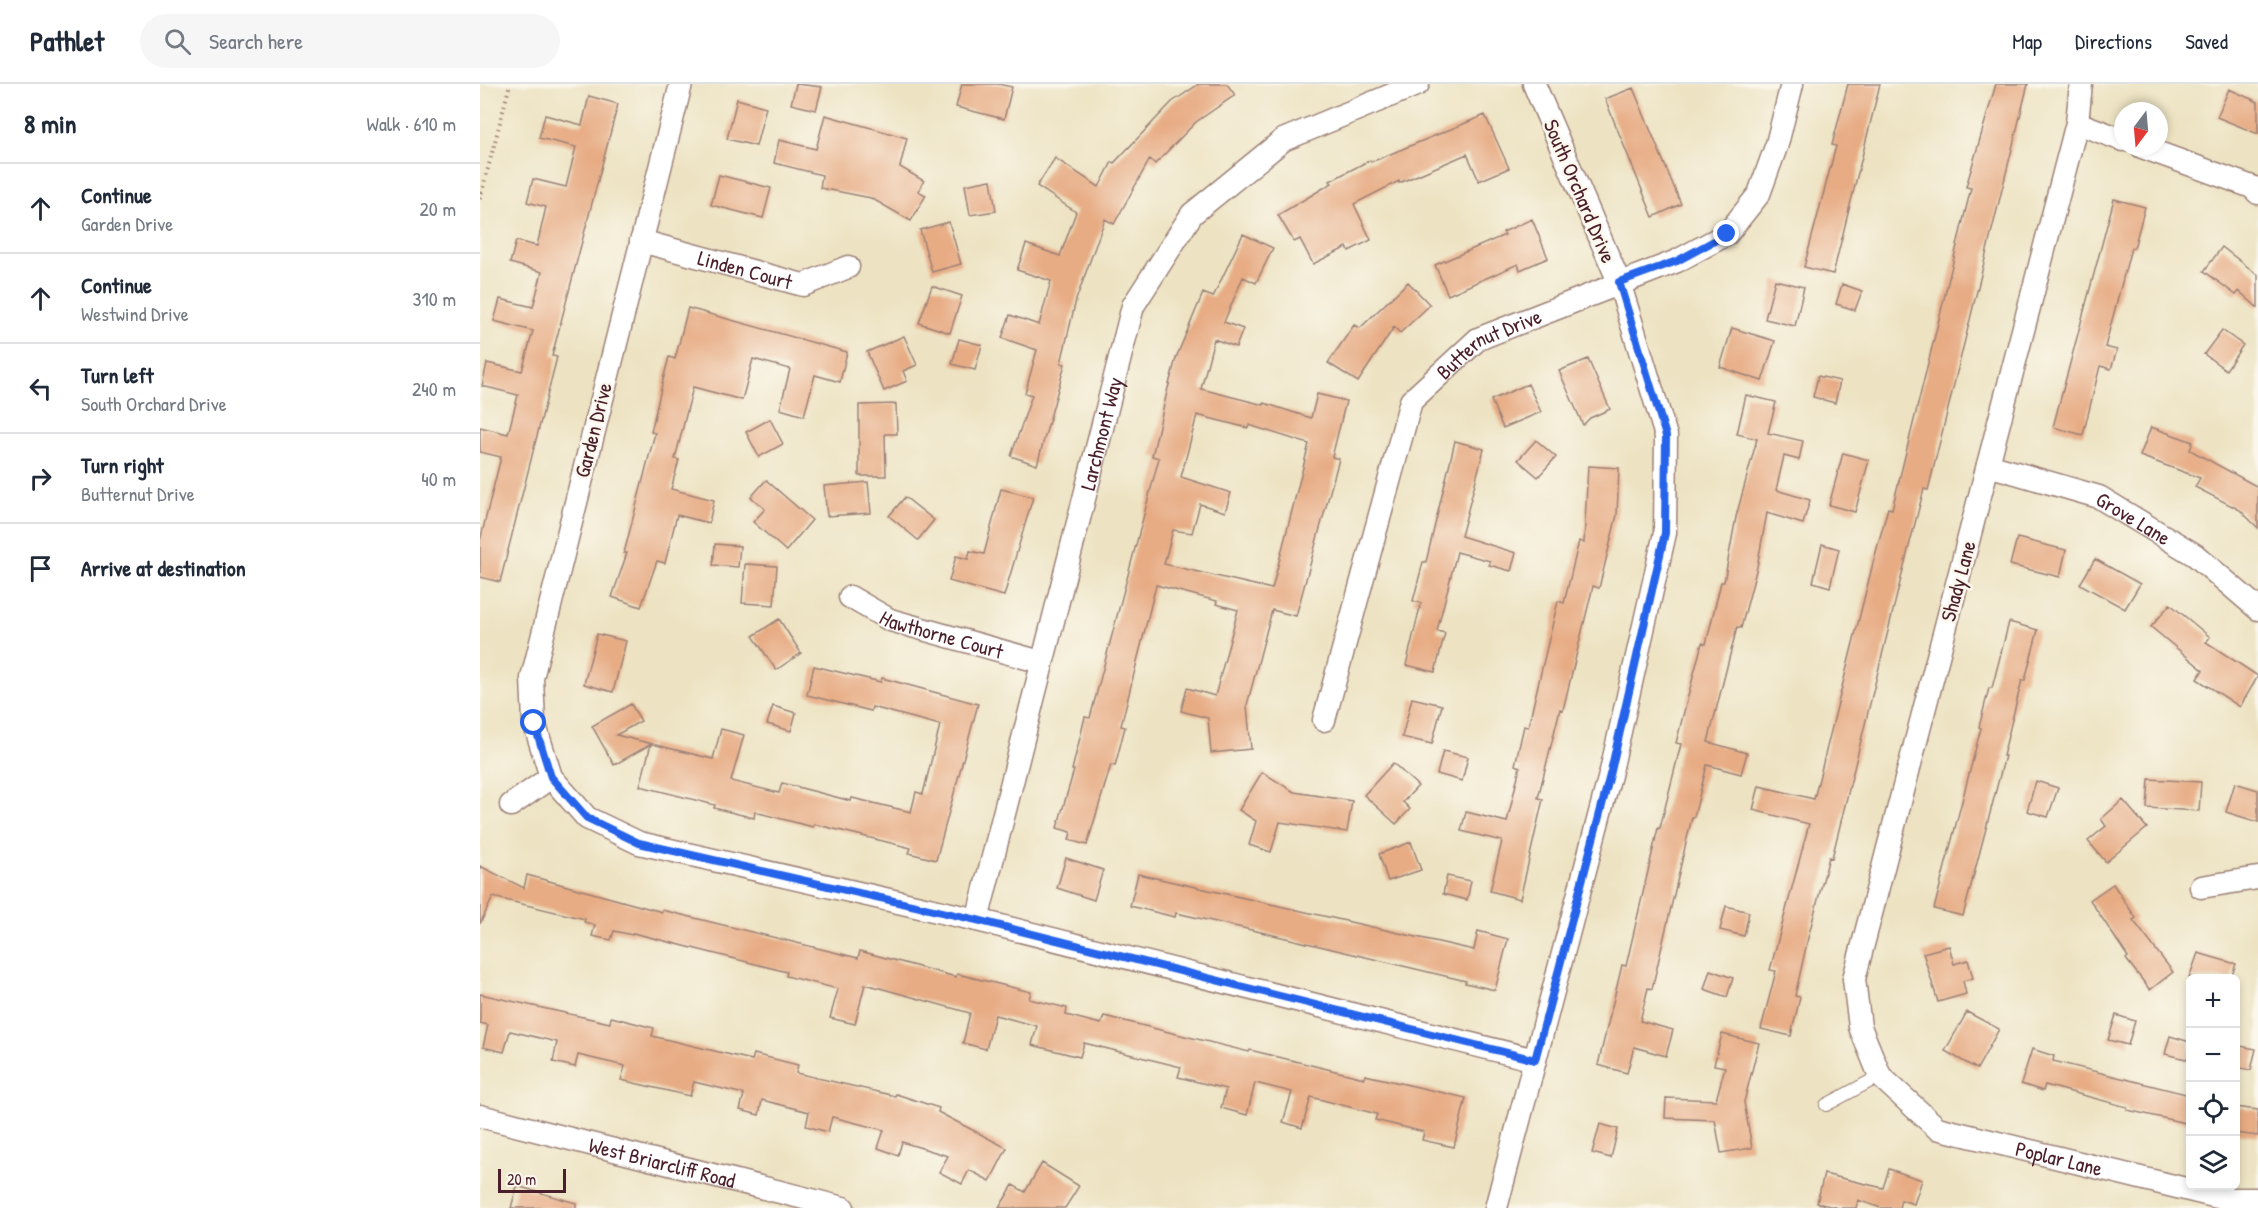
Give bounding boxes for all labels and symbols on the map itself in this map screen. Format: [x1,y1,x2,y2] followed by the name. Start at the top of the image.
[2114,102,2168,156] north arrow
[1537,115,1623,267] street label: South Orchard Drive
[1713,220,1739,246] route end
[695,243,796,296] street label: Linden Court
[1429,301,1546,385] street label: Butternut Drive
[1072,374,1129,493] street label: Larchmont Way
[567,380,619,480] street label: Garden Drive
[2091,484,2176,552] street label: Grove Lane
[1933,537,1983,625] street label: Shady Lane
[874,603,1008,666] street label: Hawthorne Court
[520,709,546,735] route start
[586,1130,739,1195] street label: West Briarcliff Road
[2013,1133,2105,1183] street label: Poplar Lane
[498,1166,566,1194] scale bar

